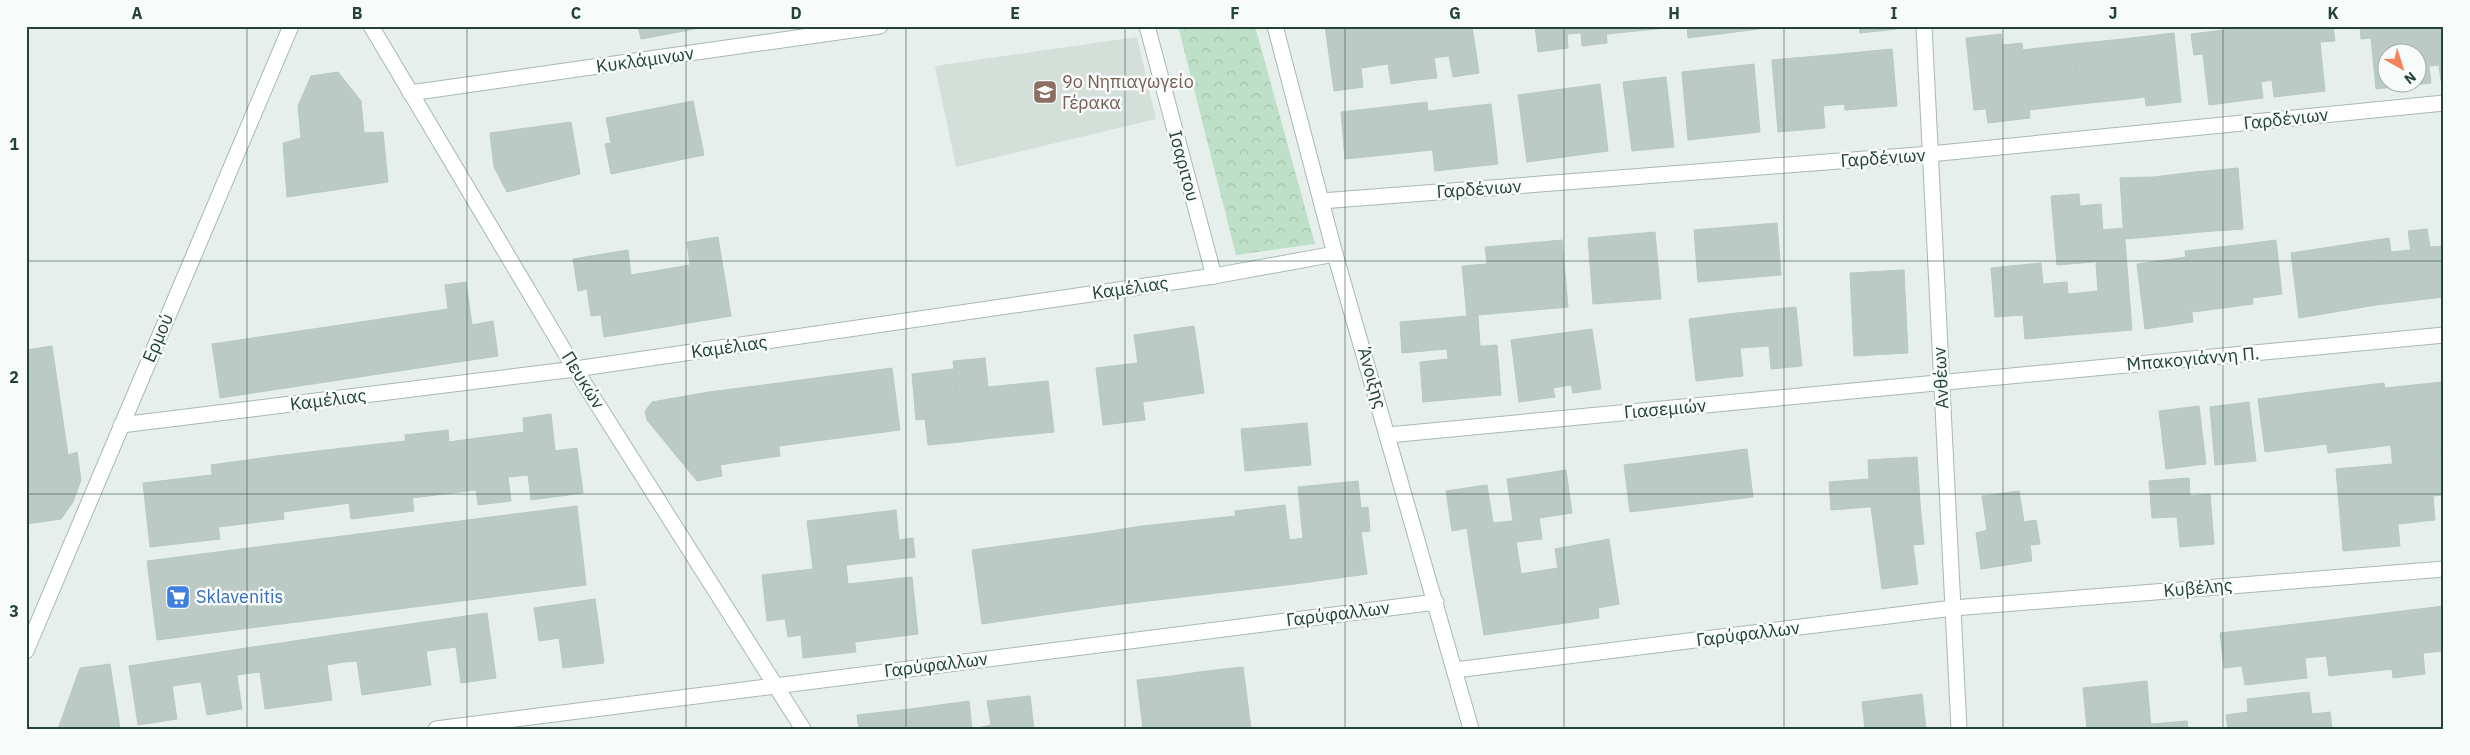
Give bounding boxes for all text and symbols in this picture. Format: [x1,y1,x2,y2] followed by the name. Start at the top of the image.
[132,3,143,23] text: A
[352,3,363,23] text: B
[571,3,581,23] text: C
[790,3,802,23] text: D
[1010,3,1020,23] text: E
[1230,3,1240,23] text: F
[1449,3,1461,23] text: G
[1668,3,1680,23] text: H
[1891,3,1898,23] text: I
[2109,3,2117,23] text: J
[2327,3,2339,23] text: K
[595,41,695,78] street label: Κυκλάμινων
[2378,42,2428,92] north arrow
[2401,68,2420,88] text: N
[1062,70,1194,114] place label: 9ο Νηπιαγωγείο Γέρακα
[1032,79,1058,105] school or university icon: 9ο Νηπιαγωγείο Γέρακα
[2242,103,2330,134] street label: Γαρδένιων
[1164,128,1205,204] street label: Ισαριτου
[9,134,19,154] text: 1
[1840,143,1926,172] street label: Γαρδένιων
[1436,174,1522,203] street label: Γαρδένιων
[1090,271,1170,304] street label: Καμέλιας
[137,310,178,366] street label: Ερμού
[689,330,769,363] street label: Καμέλιας
[2126,341,2260,376] street label: Μπακογιάννη Π.
[1353,345,1392,411] street label: Άνοιξης
[1927,346,1954,410] street label: Ανθέων
[557,347,610,413] street label: Πευκών
[9,367,19,387] text: 2
[289,383,368,416] street label: Καμέλιας
[1623,393,1707,424] street label: Γιασεμιών
[2162,573,2234,602] street label: Κυβέλης
[165,584,191,610] supermarket icon: Sklavenitis
[196,585,283,608] place label: Sklavenitis
[1285,596,1391,631] street label: Γαρύφαλλων
[9,601,19,621] text: 3
[1695,616,1801,651] street label: Γαρύφαλλων
[883,647,989,682] street label: Γαρύφαλλων

